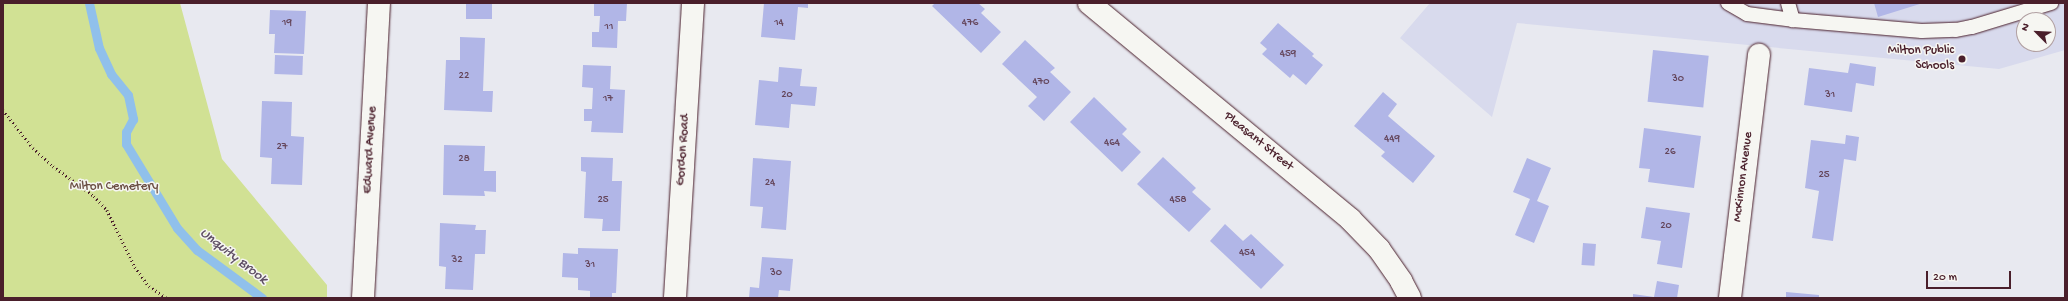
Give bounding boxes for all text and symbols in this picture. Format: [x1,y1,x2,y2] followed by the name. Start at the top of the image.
[2016,12,2056,52] north arrow
[282,16,292,30] house number: 19
[774,16,784,30] house number: 14
[962,16,978,30] house number: 476
[605,20,613,34] house number: 11
[2019,22,2033,33] text: N
[1888,44,1954,75] place label: Milton Public Schools
[1280,47,1296,61] house number: 459
[1957,54,1967,64] marker: Milton Public Schools
[459,69,469,83] house number: 22
[1672,72,1684,86] house number: 30
[1032,75,1050,89] house number: 470
[781,88,793,102] house number: 20
[1825,88,1835,102] house number: 31
[603,92,613,106] house number: 17
[361,106,381,194] street label: Edward Avenue
[1220,109,1296,175] street label: Pleasant Street
[674,114,694,186] street label: Gordon Road
[1731,131,1757,223] street label: McKinnon Avenue
[1384,132,1400,146] house number: 449
[1104,136,1120,150] house number: 464
[276,140,288,154] house number: 27
[1665,145,1675,159] house number: 26
[458,152,470,166] house number: 28
[1818,168,1830,182] house number: 25
[765,176,775,190] house number: 24
[70,179,158,195] park label: Milton Cemetery
[597,193,609,207] house number: 25
[1169,193,1187,207] house number: 458
[1660,219,1672,233] house number: 20
[196,225,270,289] water label: Unquity Brook
[1239,246,1255,260] house number: 454
[451,253,463,267] house number: 32
[585,258,595,272] house number: 31
[1928,263,2013,289] scale bar
[770,266,782,280] house number: 30
[1933,271,1957,285] text: 20 m

